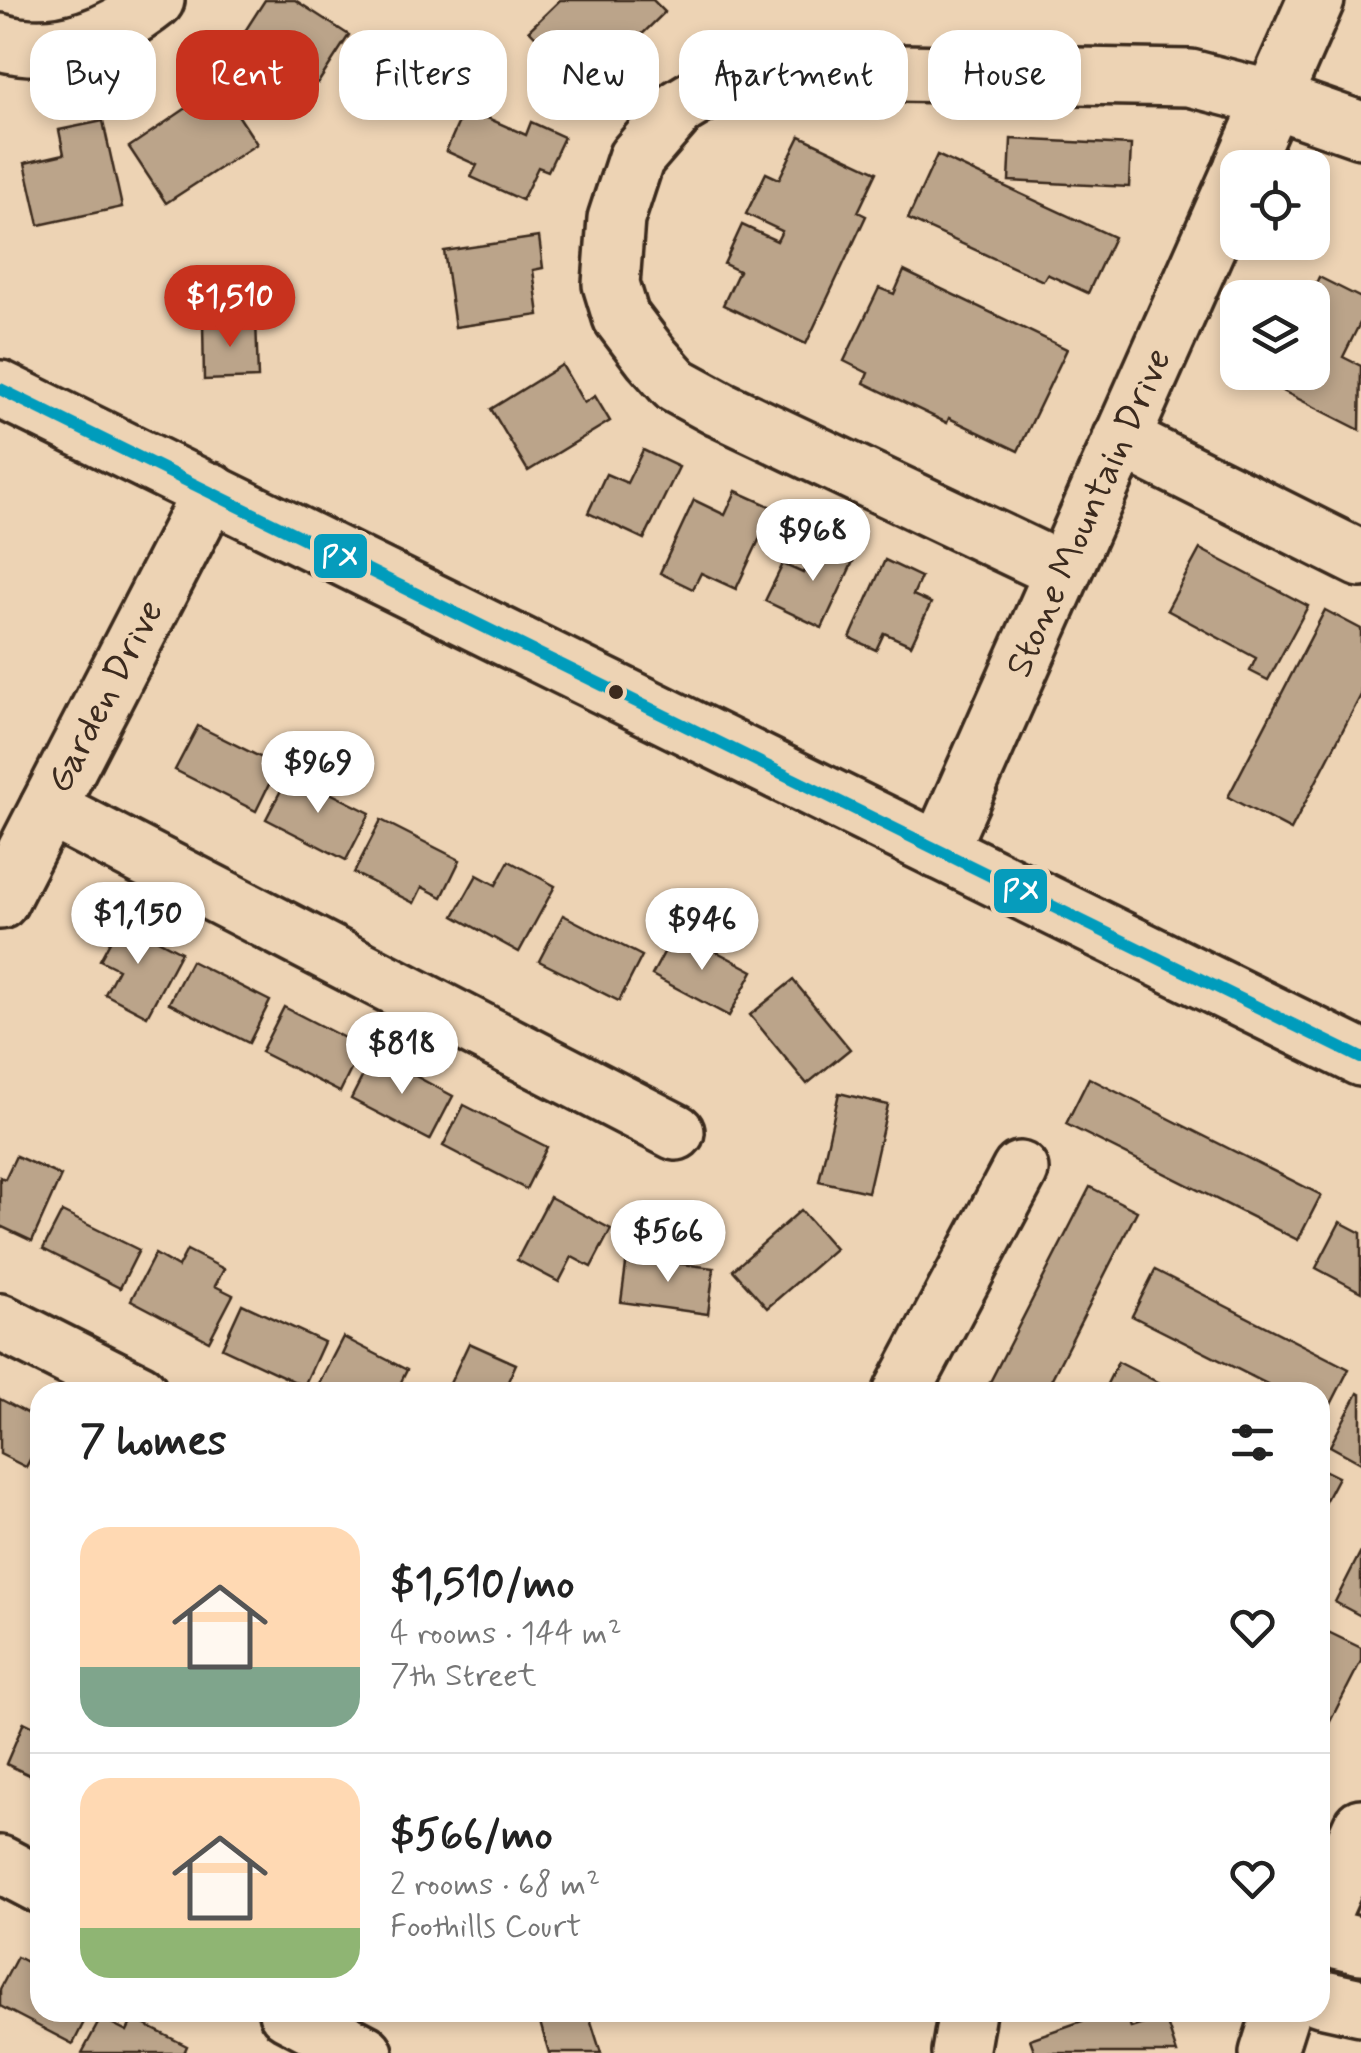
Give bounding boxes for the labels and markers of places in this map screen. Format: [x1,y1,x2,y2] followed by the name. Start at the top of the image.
[149,265,311,350] pin: $1,510
[754,499,872,584] pin: $968
[606,682,626,702] unlabelled marker
[259,731,377,816] pin: $969
[57,882,219,967] pin: $1,150
[643,888,761,973] pin: $946
[343,1012,461,1097] pin: $818
[609,1200,727,1285] pin: $566

